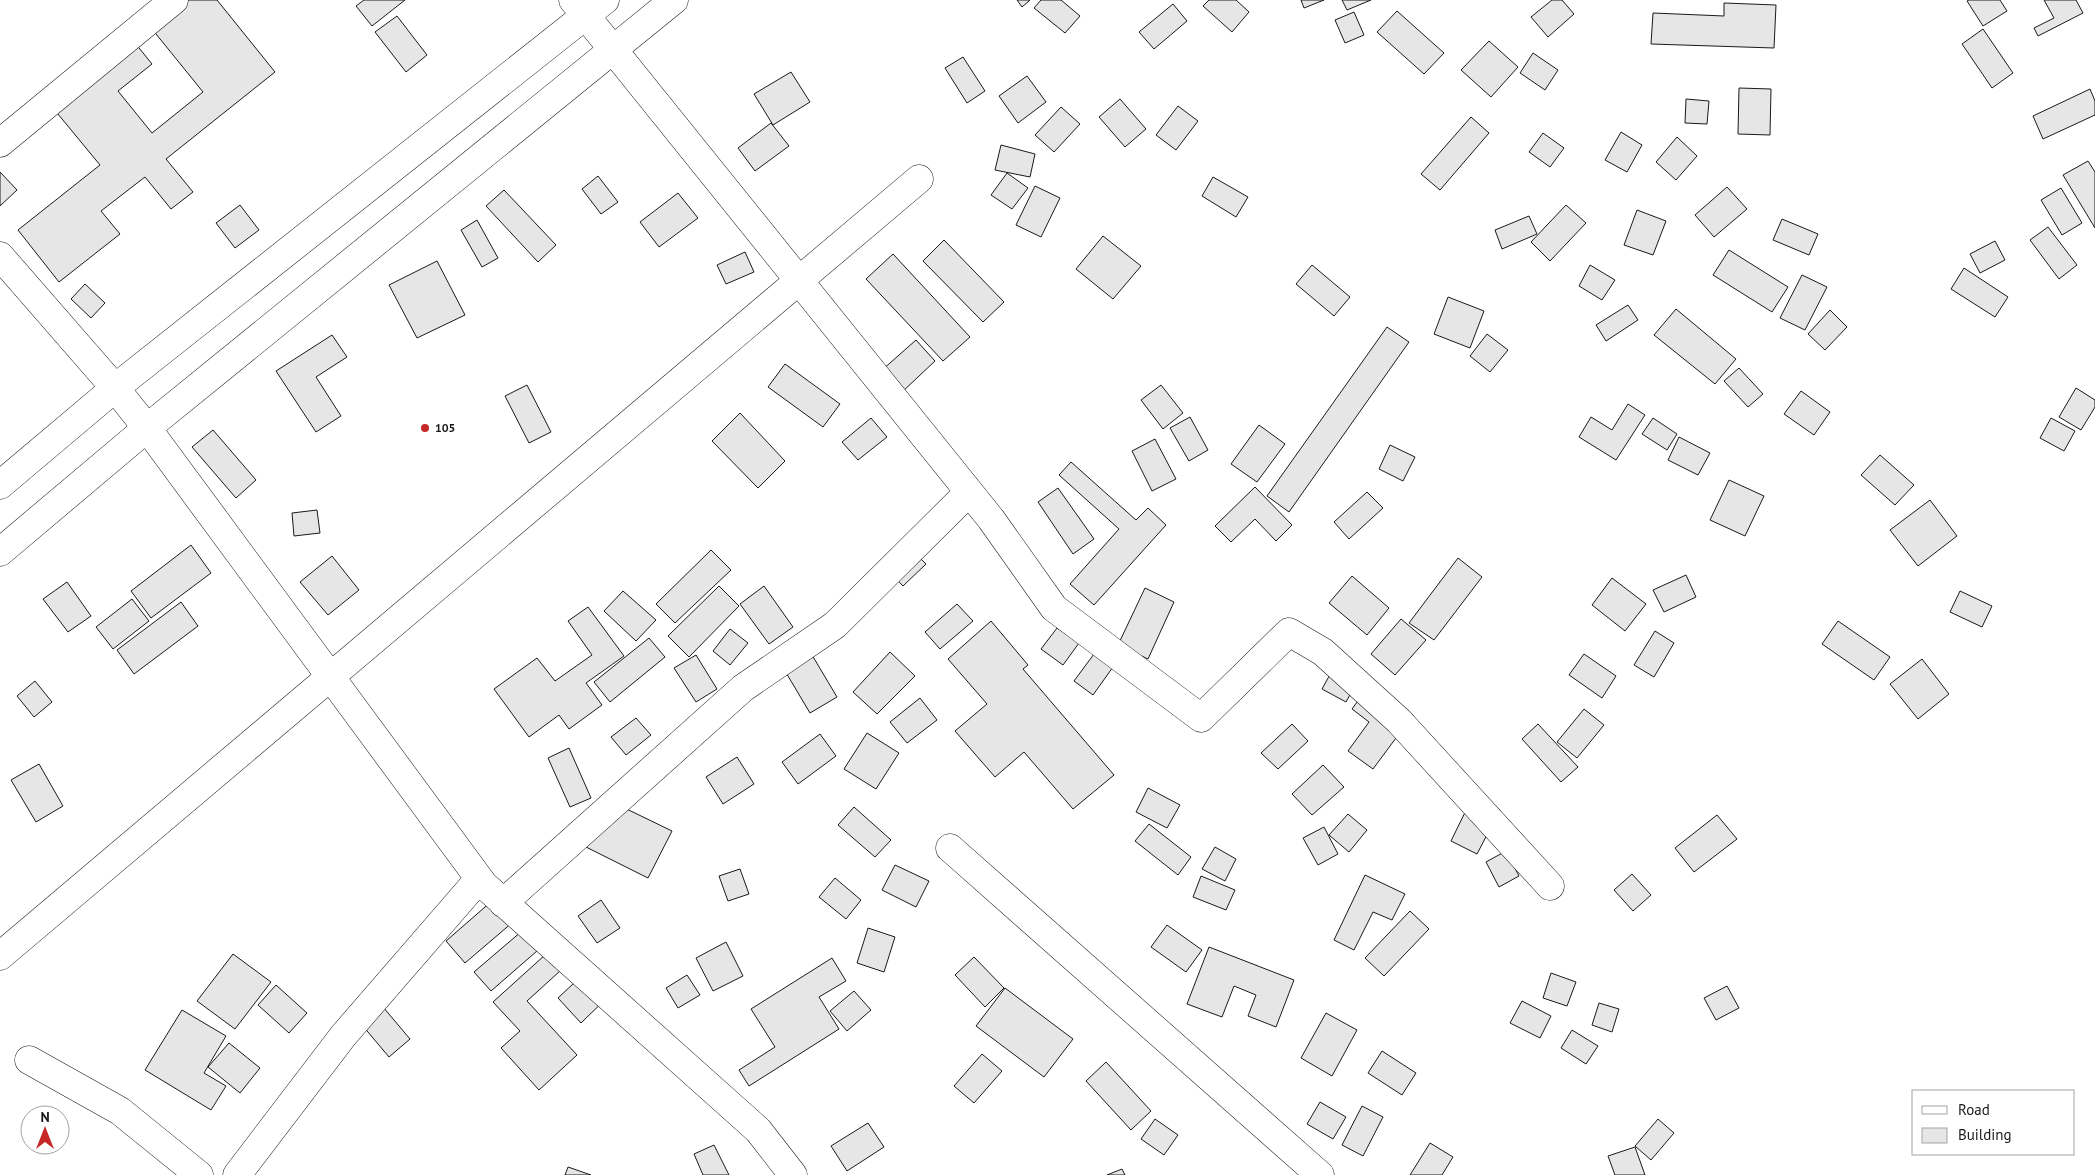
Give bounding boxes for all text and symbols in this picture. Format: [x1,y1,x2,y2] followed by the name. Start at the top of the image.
[435,420,455,435] place label: 105
[419,422,431,434] marker: 105
[1912,1090,2075,1155] legend
[1958,1100,1990,1119] text: Road
[20,1105,70,1155] north arrow
[40,1108,50,1126] text: N
[1958,1125,2012,1144] text: Building

